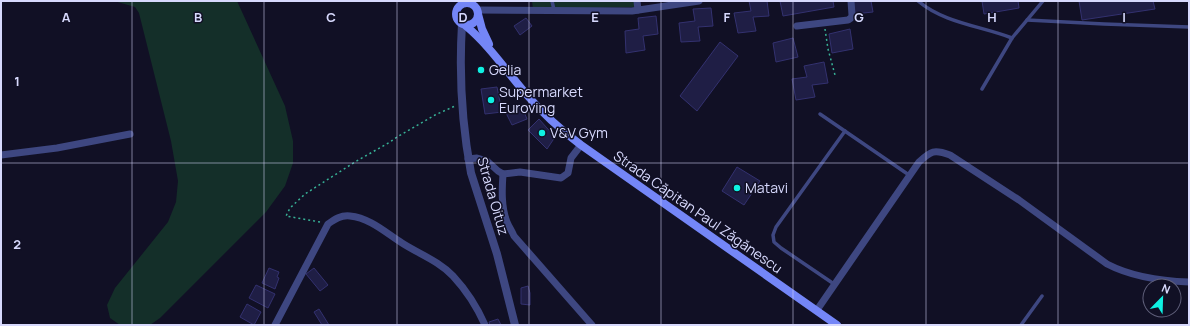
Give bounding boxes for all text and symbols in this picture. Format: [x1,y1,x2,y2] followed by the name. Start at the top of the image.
[62,8,71,26] text: A
[194,8,202,26] text: B
[326,8,336,26] text: C
[458,8,468,26] text: D
[591,8,599,26] text: E
[724,8,731,26] text: F
[854,8,864,26] text: G
[987,8,997,26] text: H
[1122,8,1126,26] text: I
[489,60,521,79] place label: Gelia
[476,65,486,75] marker: Gelia
[14,72,20,90] text: 1
[499,82,583,117] place label: Supermarket Euroving
[486,95,496,105] marker: Supermarket Euroving
[550,123,608,142] place label: V&V Gym
[537,128,547,138] marker: V&V Gym
[610,146,787,277] street label: Strada Căpitan Paul Zăgănescu
[473,155,514,237] street label: Strada Oituz
[745,178,788,197] place label: Matavi
[732,183,742,193] marker: Matavi
[13,235,21,253] text: 2
[1142,278,1182,318] north arrow
[1160,280,1173,297] text: N

